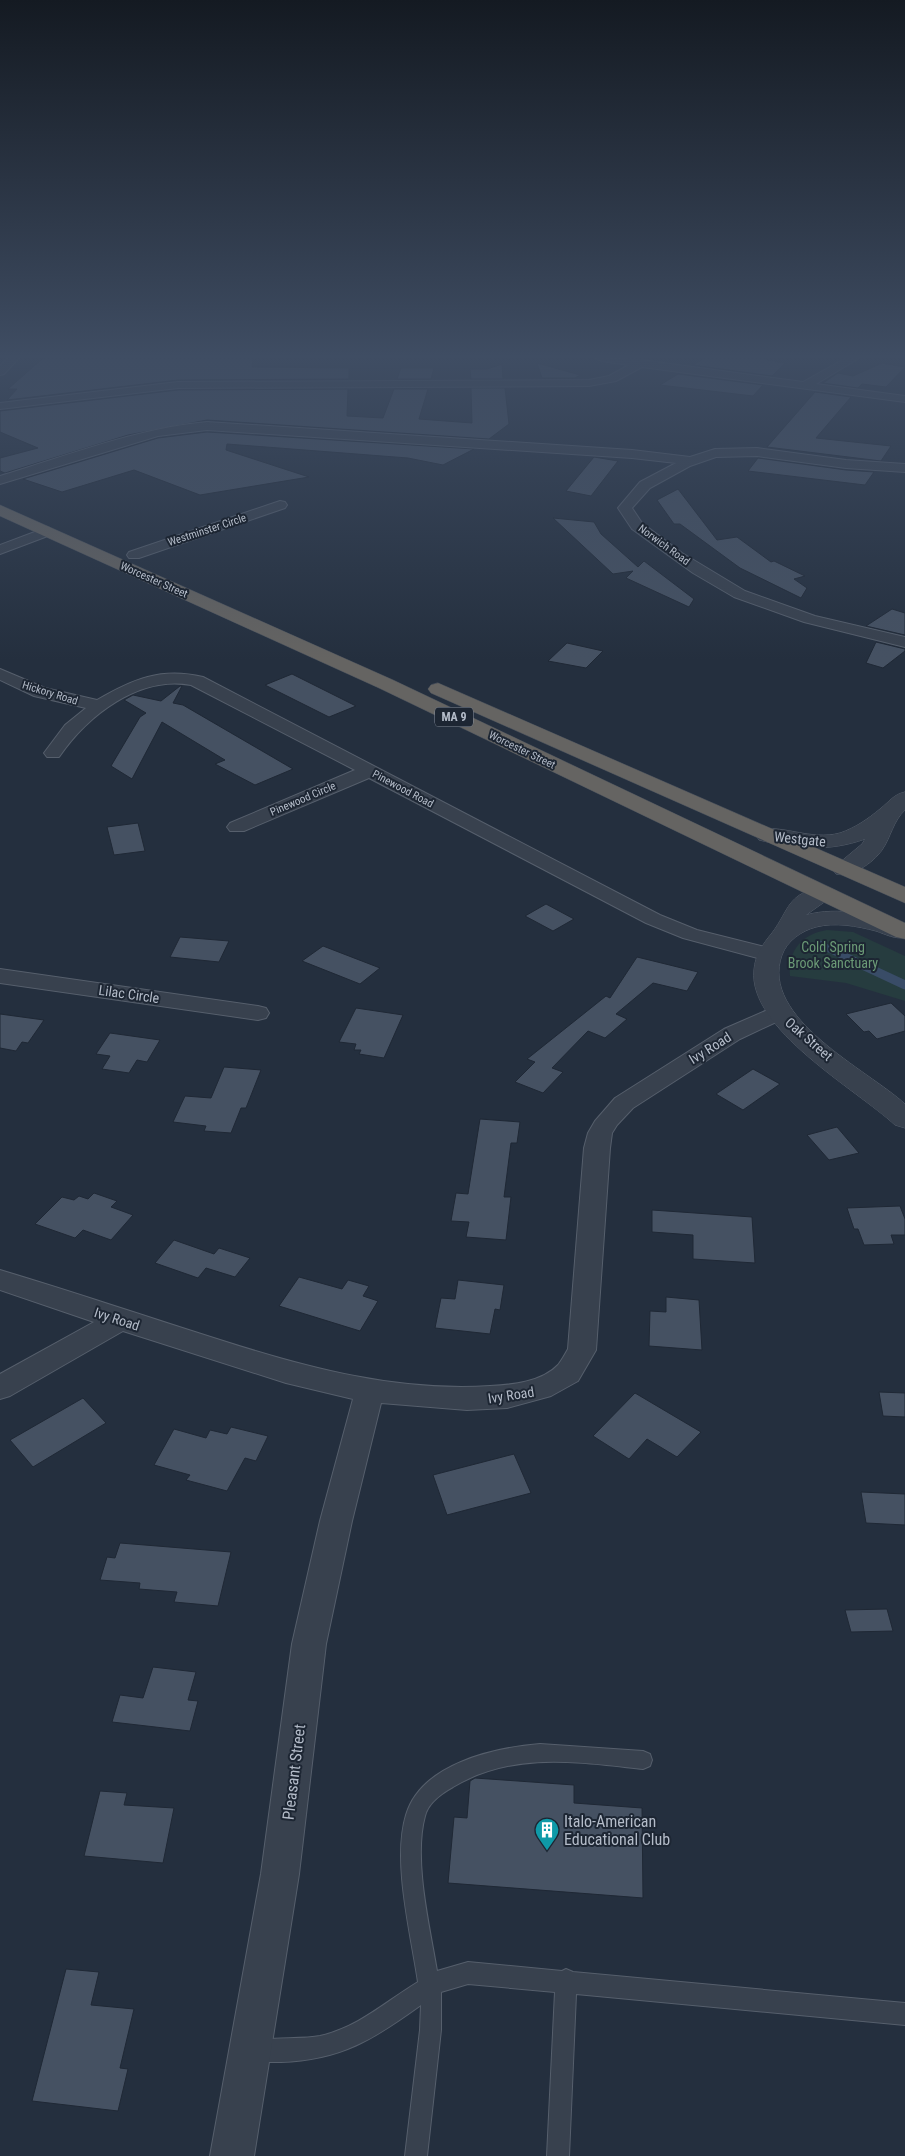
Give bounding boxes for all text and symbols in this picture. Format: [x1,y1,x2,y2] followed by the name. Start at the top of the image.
[166,511,248,549] street label: Westminster Circle
[636,522,692,568] street label: Norwich Road
[118,559,190,601] street label: Worcester Street
[21,678,79,708] street label: Hickory Road
[435,708,473,726] road number: MA 9
[487,728,557,772] street label: Worcester Street
[370,767,436,811] street label: Pinewood Road
[268,779,338,819] street label: Pinewood Circle
[773,828,827,850] street label: Westgate
[788,939,878,971] park label: Cold Spring Brook Sanctuary
[98,982,161,1006] street label: Lilac Circle
[782,1014,836,1064] street label: Oak Street
[686,1029,734,1067] street label: Ivy Road
[92,1304,142,1334] street label: Ivy Road
[487,1383,535,1407] street label: Ivy Road
[279,1723,309,1821] street label: Pleasant Street
[564,1812,670,1849] place label: Italo-American Educational Club
[534,1817,560,1851] building icon: Italo-American Educational Club

